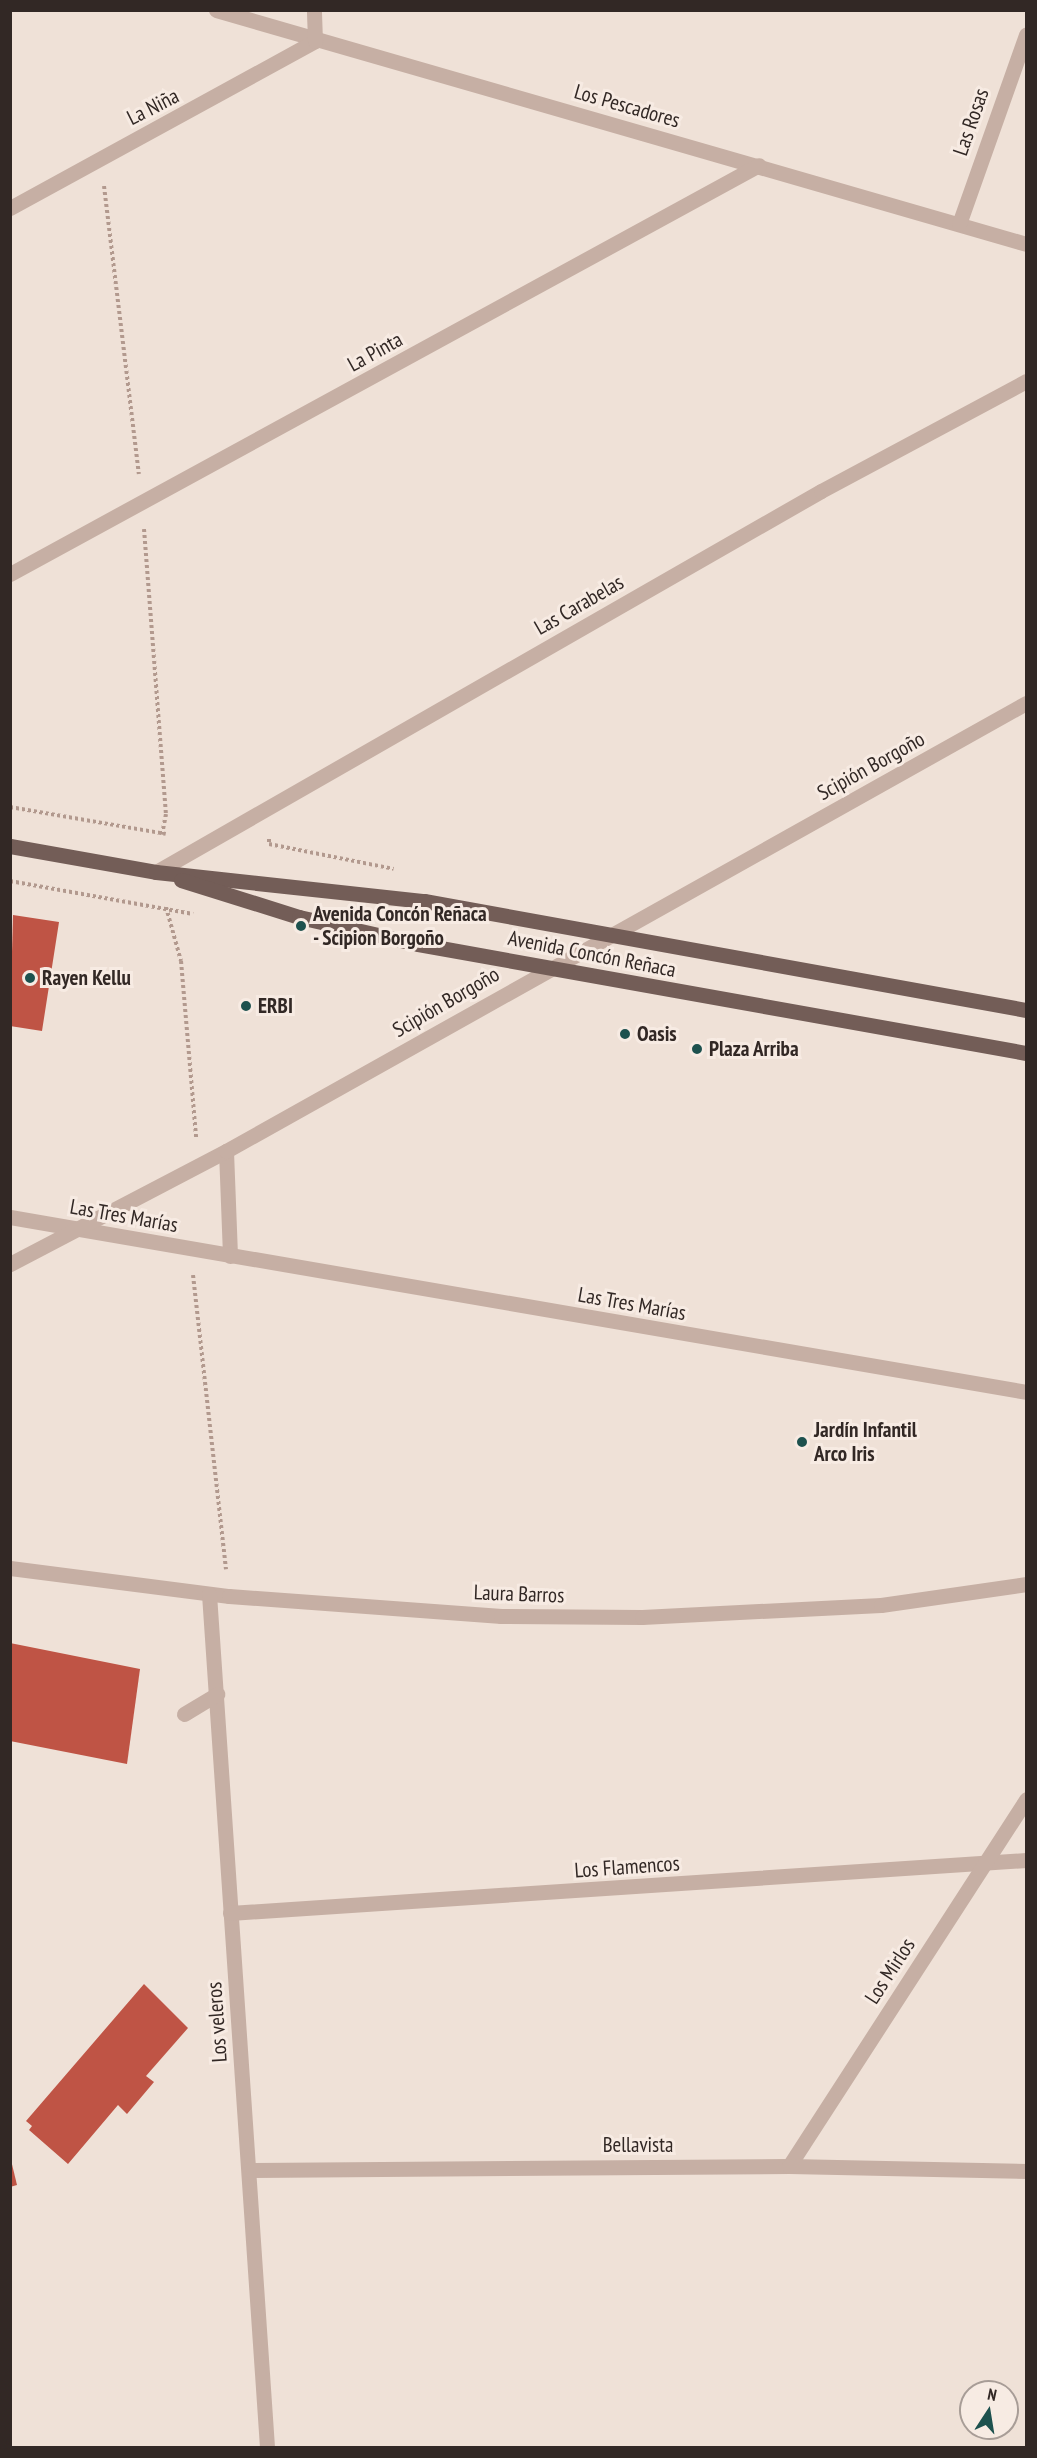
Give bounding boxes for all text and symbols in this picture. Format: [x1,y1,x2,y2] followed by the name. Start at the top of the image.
[571,79,683,133] street label: Los Pescadores
[123,83,183,131] street label: La Niña
[948,85,994,159] street label: Las Rosas
[343,327,407,377] street label: La Pinta
[530,569,628,641] street label: Las Carabelas
[813,726,929,806] street label: Scipión Borgoño
[313,901,487,951] place label: Avenida Concón Reñaca - Scipion Borgoño
[294,919,308,933] marker: Avenida Concón Reñaca - Scipion Borgoño
[506,925,678,983] street label: Avenida Concón Reñaca
[388,961,504,1043] street label: Scipión Borgoño
[42,965,131,991] place label: Rayen Kellu
[23,971,37,985] marker: Rayen Kellu
[258,993,293,1019] place label: ERBI
[239,999,253,1013] marker: ERBI
[637,1021,677,1047] place label: Oasis
[618,1027,632,1041] marker: Oasis
[709,1036,799,1062] place label: Plaza Arriba
[690,1042,704,1056] marker: Plaza Arriba
[68,1194,180,1238] street label: Las Tres Marías
[576,1282,688,1326] street label: Las Tres Marías
[814,1417,917,1467] place label: Jardín Infantil Arco Iris
[795,1435,809,1449] marker: Jardín Infantil Arco Iris
[473,1580,565,1608] street label: Laura Barros
[574,1851,680,1883] street label: Los Flamencos
[860,1933,920,2009] street label: Los Mirlos
[202,1981,232,2063] street label: Los veleros
[603,2132,673,2158] street label: Bellavista
[959,2380,1019,2440] north arrow
[986,2384,999,2405] text: N

